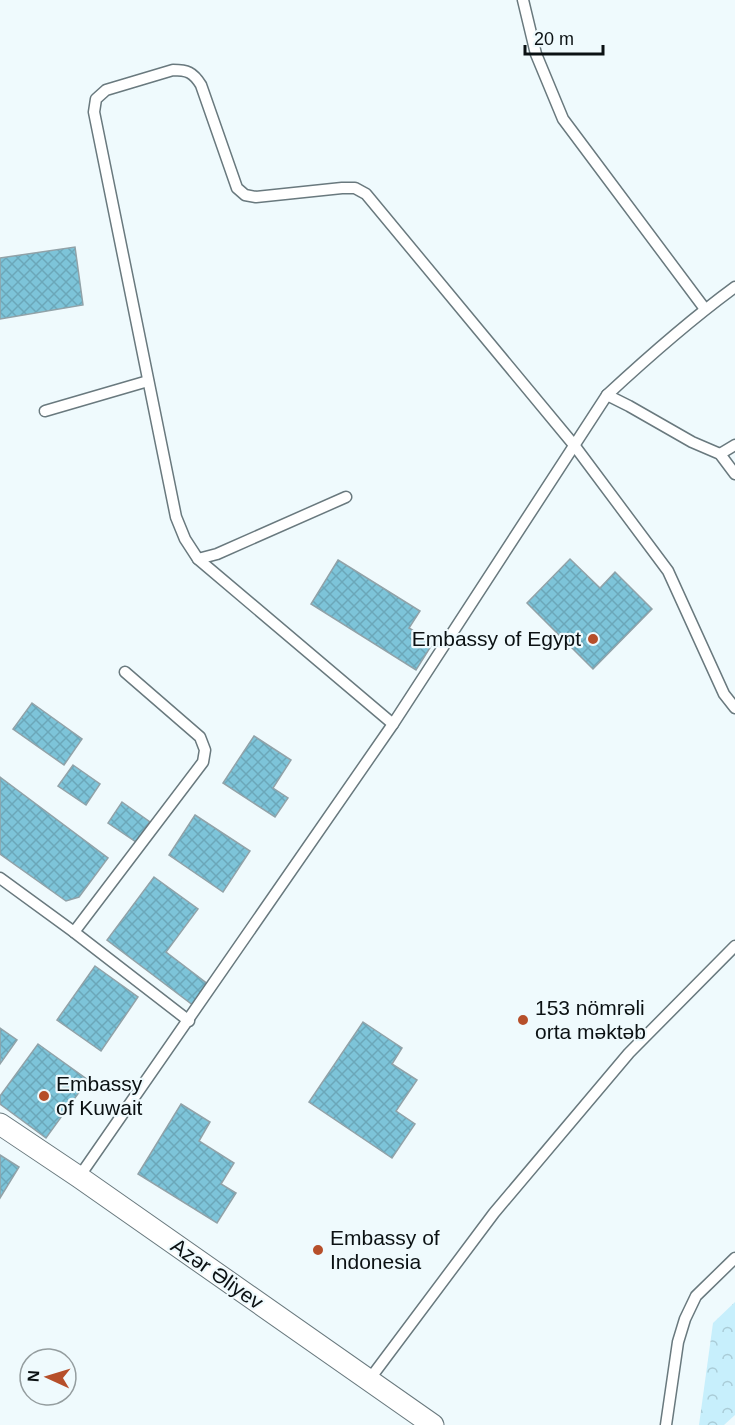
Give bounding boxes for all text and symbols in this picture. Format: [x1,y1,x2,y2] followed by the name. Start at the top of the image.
[525,18,603,56] scale bar
[534,29,574,49] text: 20 m
[412,627,581,650] place label: Embassy of Egypt
[586,632,600,646] marker: Embassy of Egypt
[535,996,646,1043] place label: 153 nömrəli orta məktəb
[516,1013,530,1027] marker: 153 nömrəli orta məktəb
[56,1072,143,1119] place label: Embassy of Kuwait
[37,1089,51,1103] marker: Embassy of Kuwait
[330,1226,440,1273] place label: Embassy of Indonesia
[167,1234,268,1314] street label: Azər Əliyev
[311,1243,325,1257] marker: Embassy of Indonesia
[18,1347,78,1407] north arrow
[25,1370,42,1382] text: N

